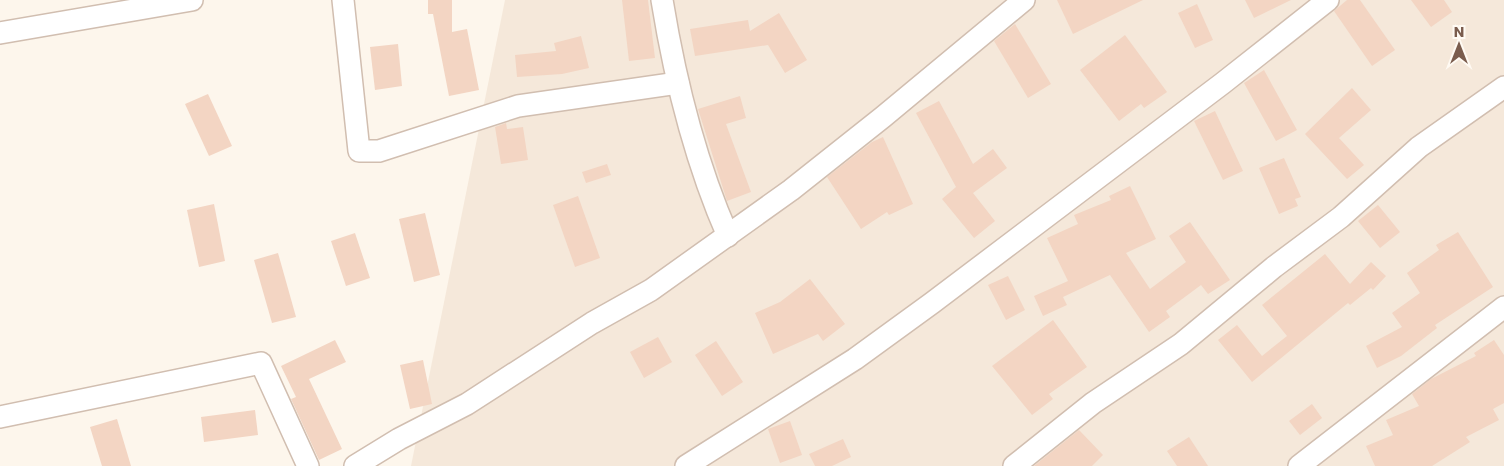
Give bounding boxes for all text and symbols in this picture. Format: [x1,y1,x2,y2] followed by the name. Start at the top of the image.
[1434,20,1484,70] north arrow
[1454,22,1464,42] text: N

